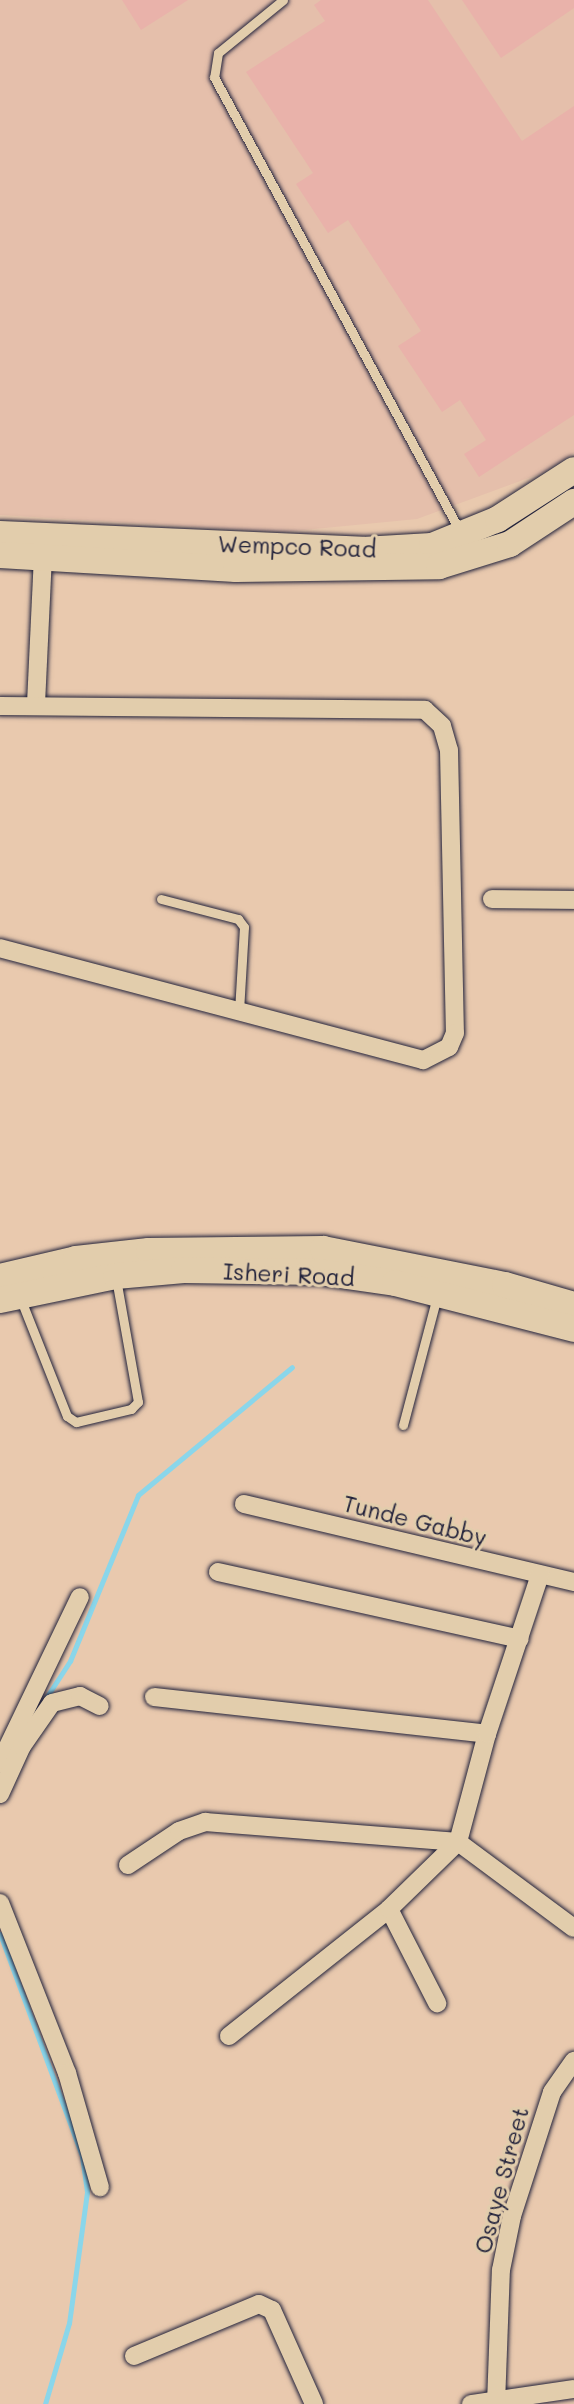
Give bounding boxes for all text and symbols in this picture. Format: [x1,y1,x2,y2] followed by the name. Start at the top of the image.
[217,529,377,563] street label: Wempco Road
[223,1257,355,1291] street label: Isheri Road
[340,1489,490,1551] street label: Tunde Gabby
[468,2104,534,2256] street label: Osaye Street

